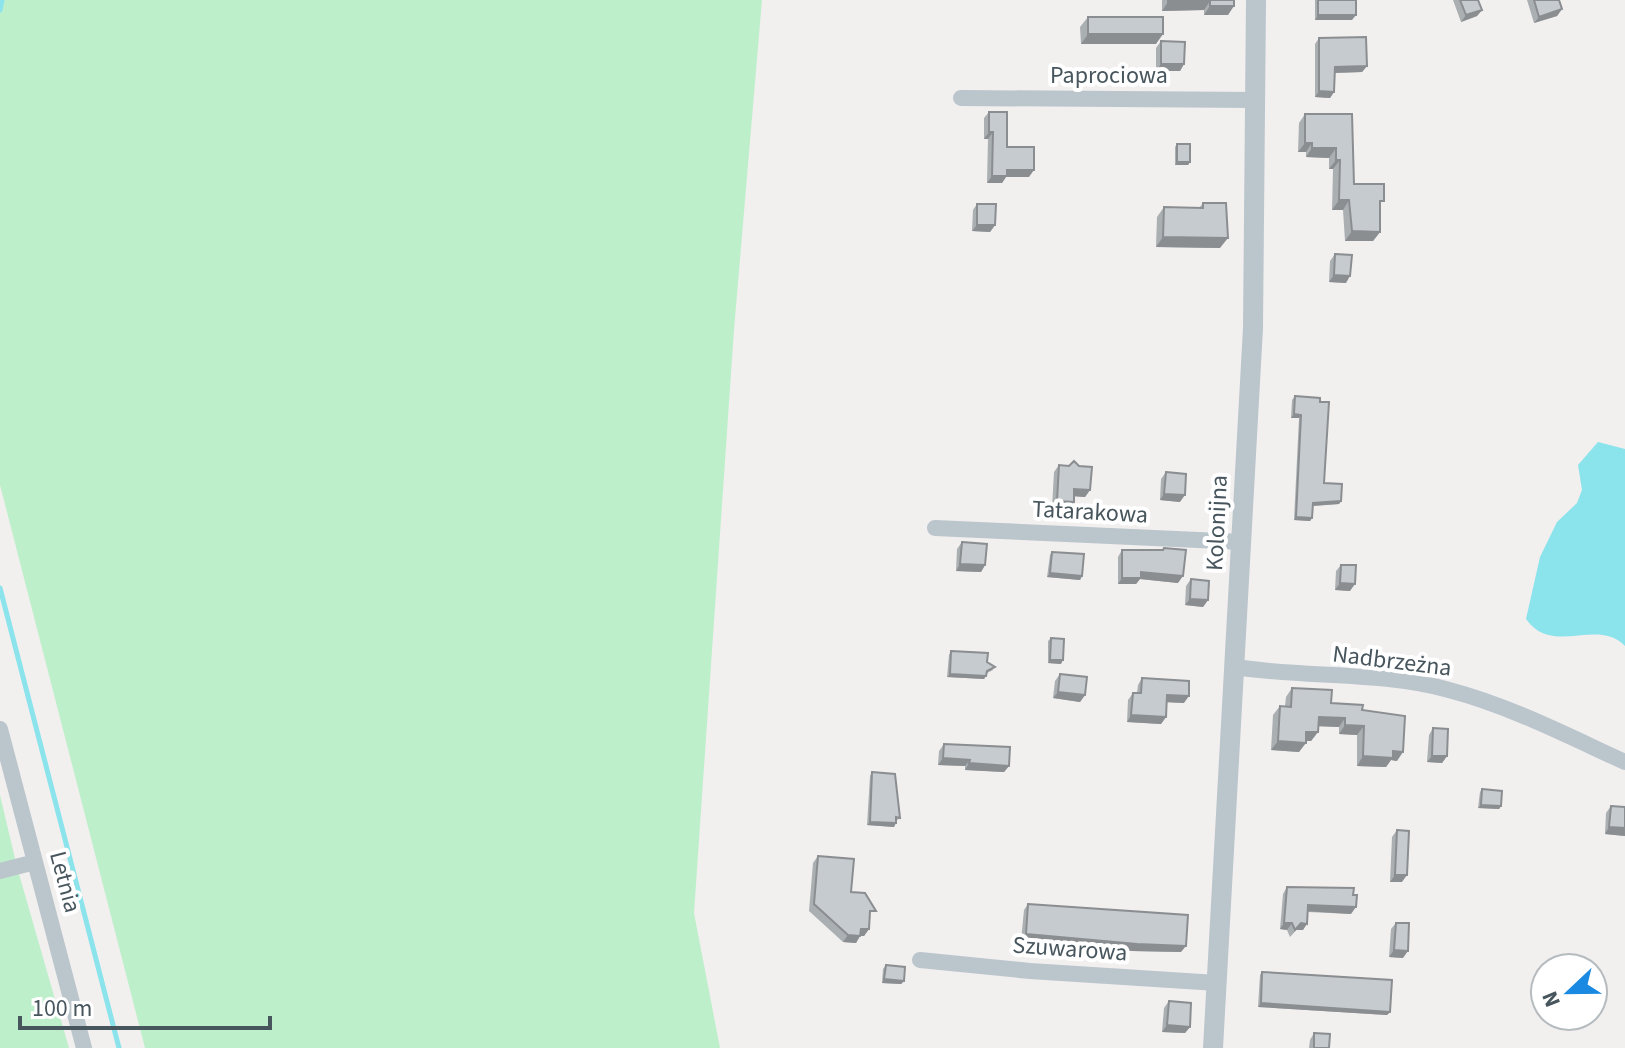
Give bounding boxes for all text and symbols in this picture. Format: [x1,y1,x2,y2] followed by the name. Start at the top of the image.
[1050,58,1168,93] street label: Paprociowa
[1197,474,1237,572] street label: Kolonijna
[1031,491,1149,533] street label: Tatarakowa
[1330,636,1454,686] street label: Nadbrzeżna
[40,847,90,917] street label: Letnia
[1011,928,1129,970] street label: Szuwarowa
[1529,952,1609,1032] north arrow
[20,980,270,1030] scale bar
[1534,986,1569,1012] text: N
[32,991,92,1026] text: 100 m

